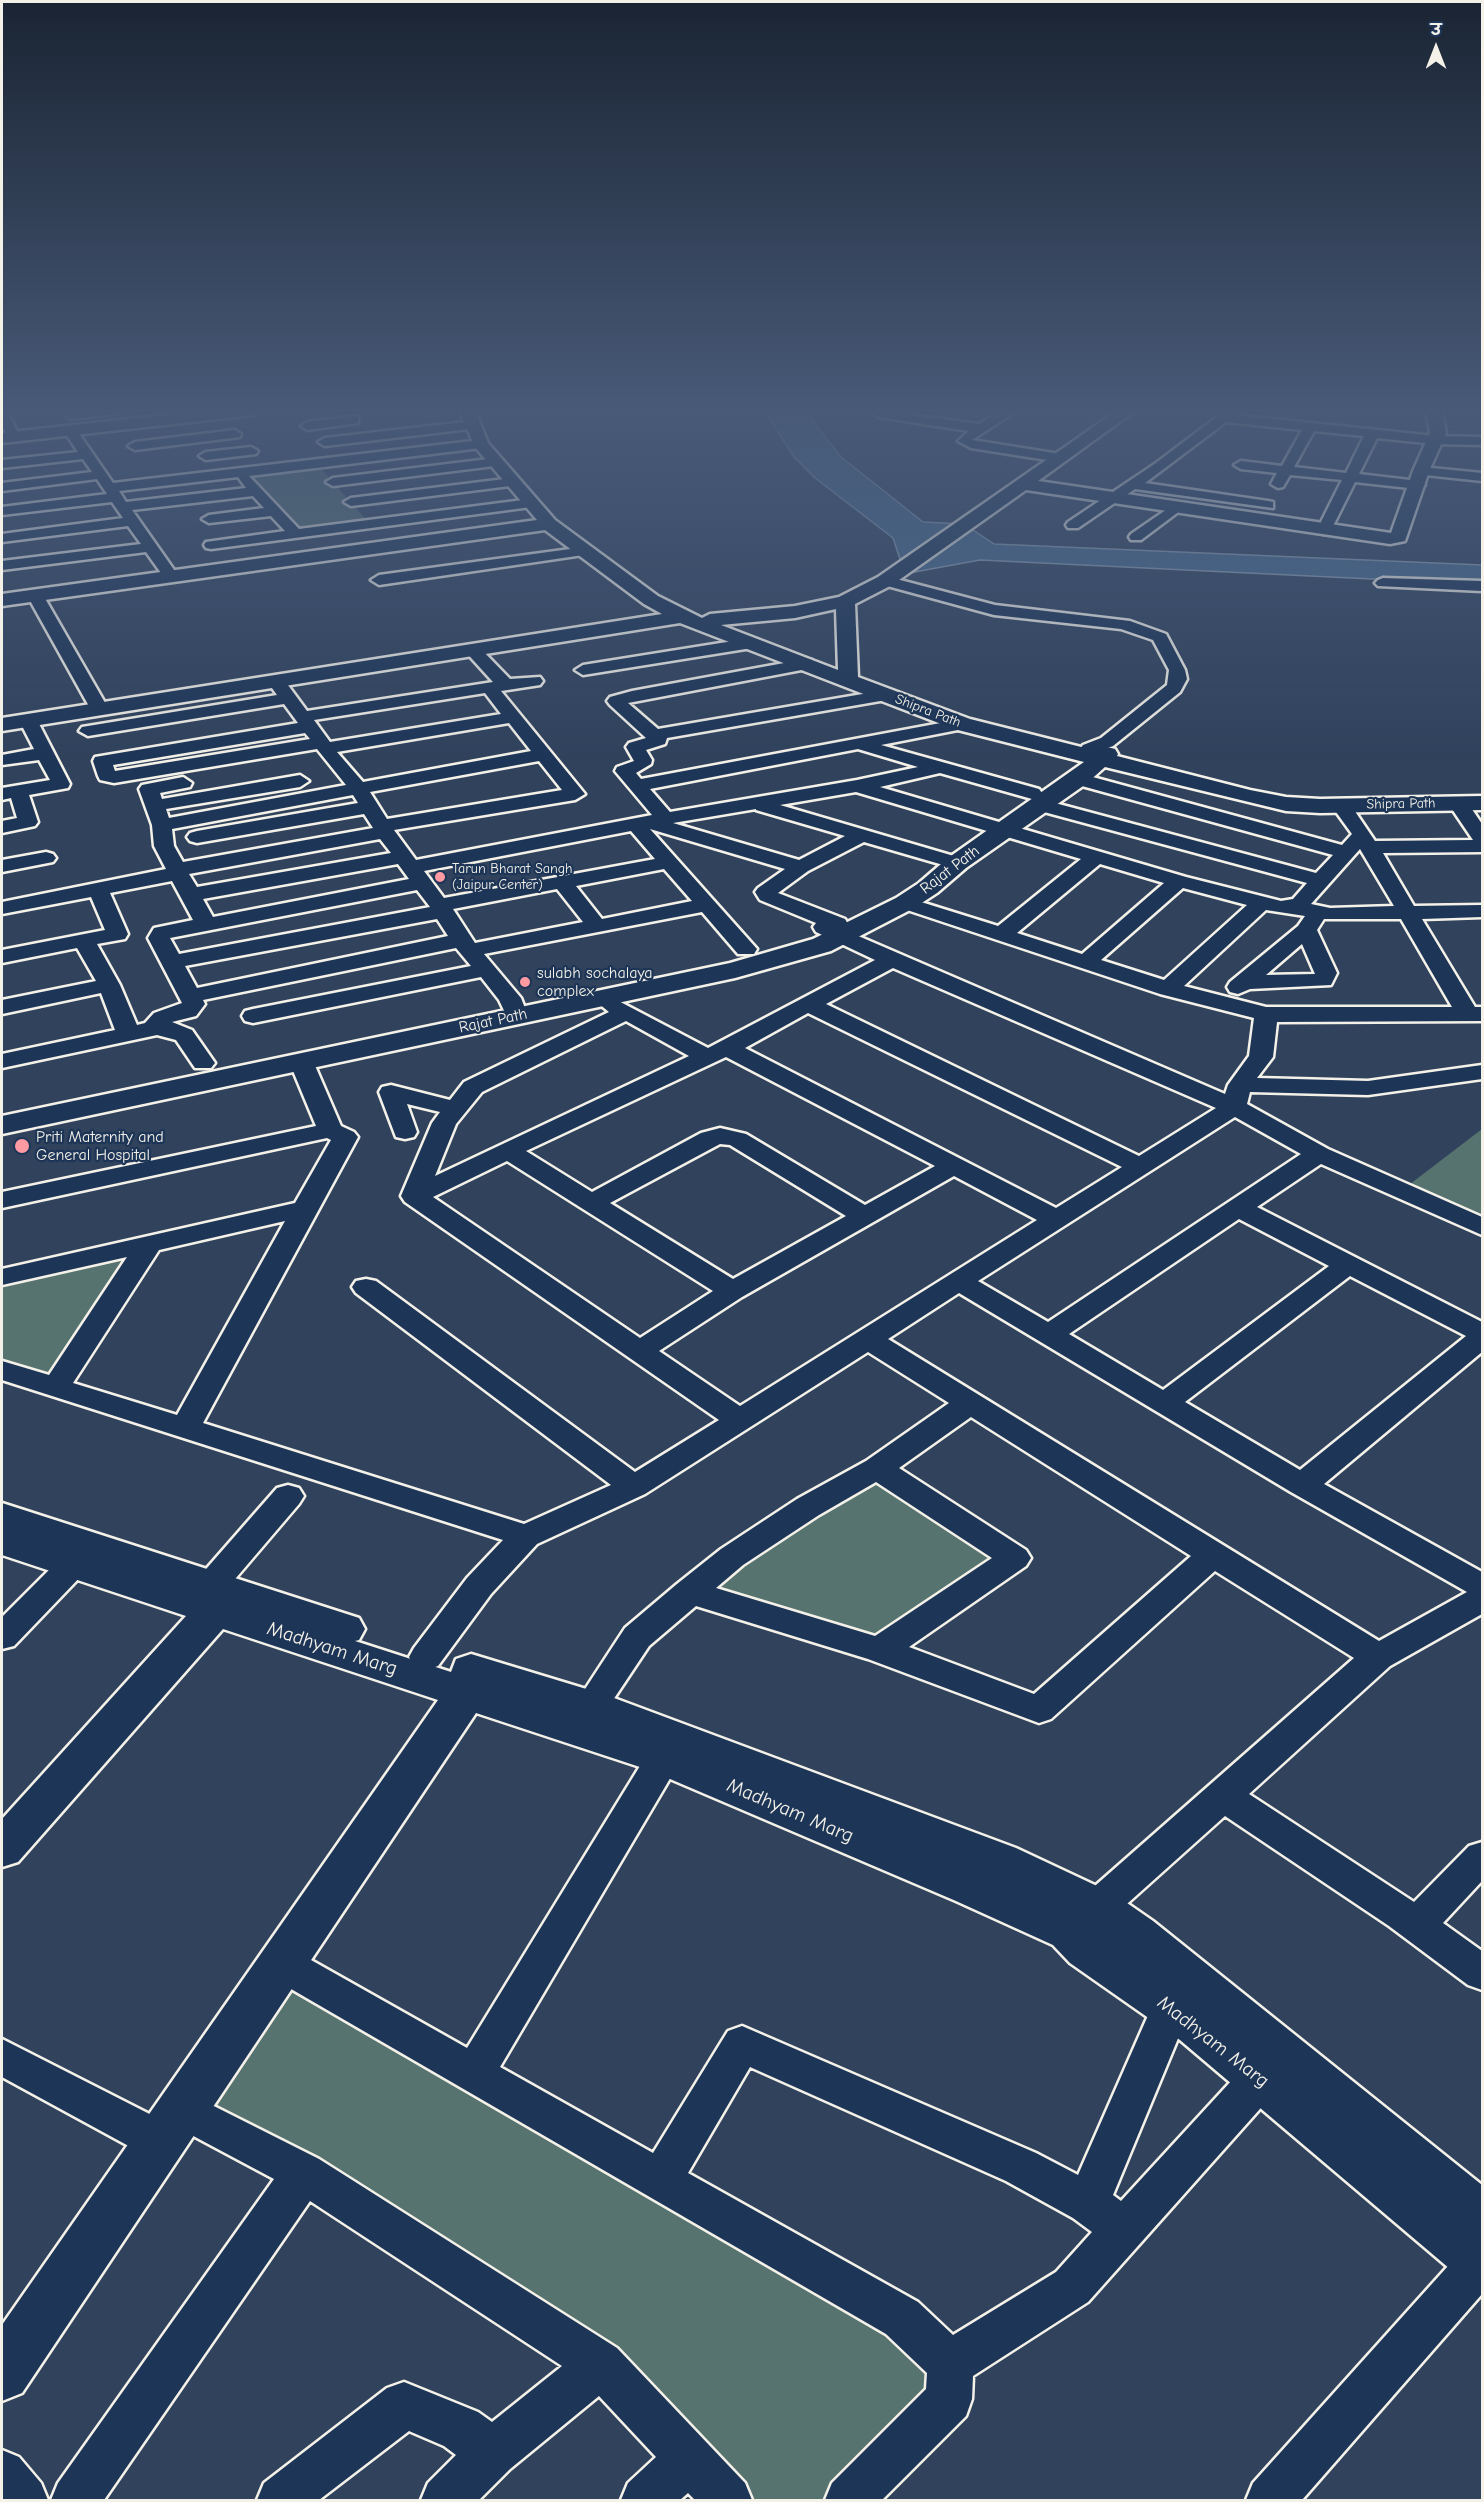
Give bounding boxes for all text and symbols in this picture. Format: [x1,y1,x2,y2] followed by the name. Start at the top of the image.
[1406,18,1466,78] north arrow
[1431,21,1441,39] text: उ
[893,691,963,731] street label: Shipra Path
[1366,795,1436,813] street label: Shipra Path
[917,841,983,899] street label: Rajat Path
[452,861,573,894] place label: Tarun Bharat Sangh (Jaipur Center)
[433,870,447,884] marker: Tarun Bharat Sangh (Jaipur Center)
[537,963,653,1001] place label: sulabh sochalaya complex
[518,975,532,989] marker: sulabh sochalaya complex
[457,1004,529,1038] street label: Rajat Path
[36,1127,164,1165] place label: Priti Maternity and General Hospital
[13,1137,31,1155] marker: Priti Maternity and General Hospital
[264,1617,400,1681] street label: Madhyam Marg
[723,1773,857,1849] street label: Madhyam Marg
[1152,1991,1274,2093] street label: Madhyam Marg

